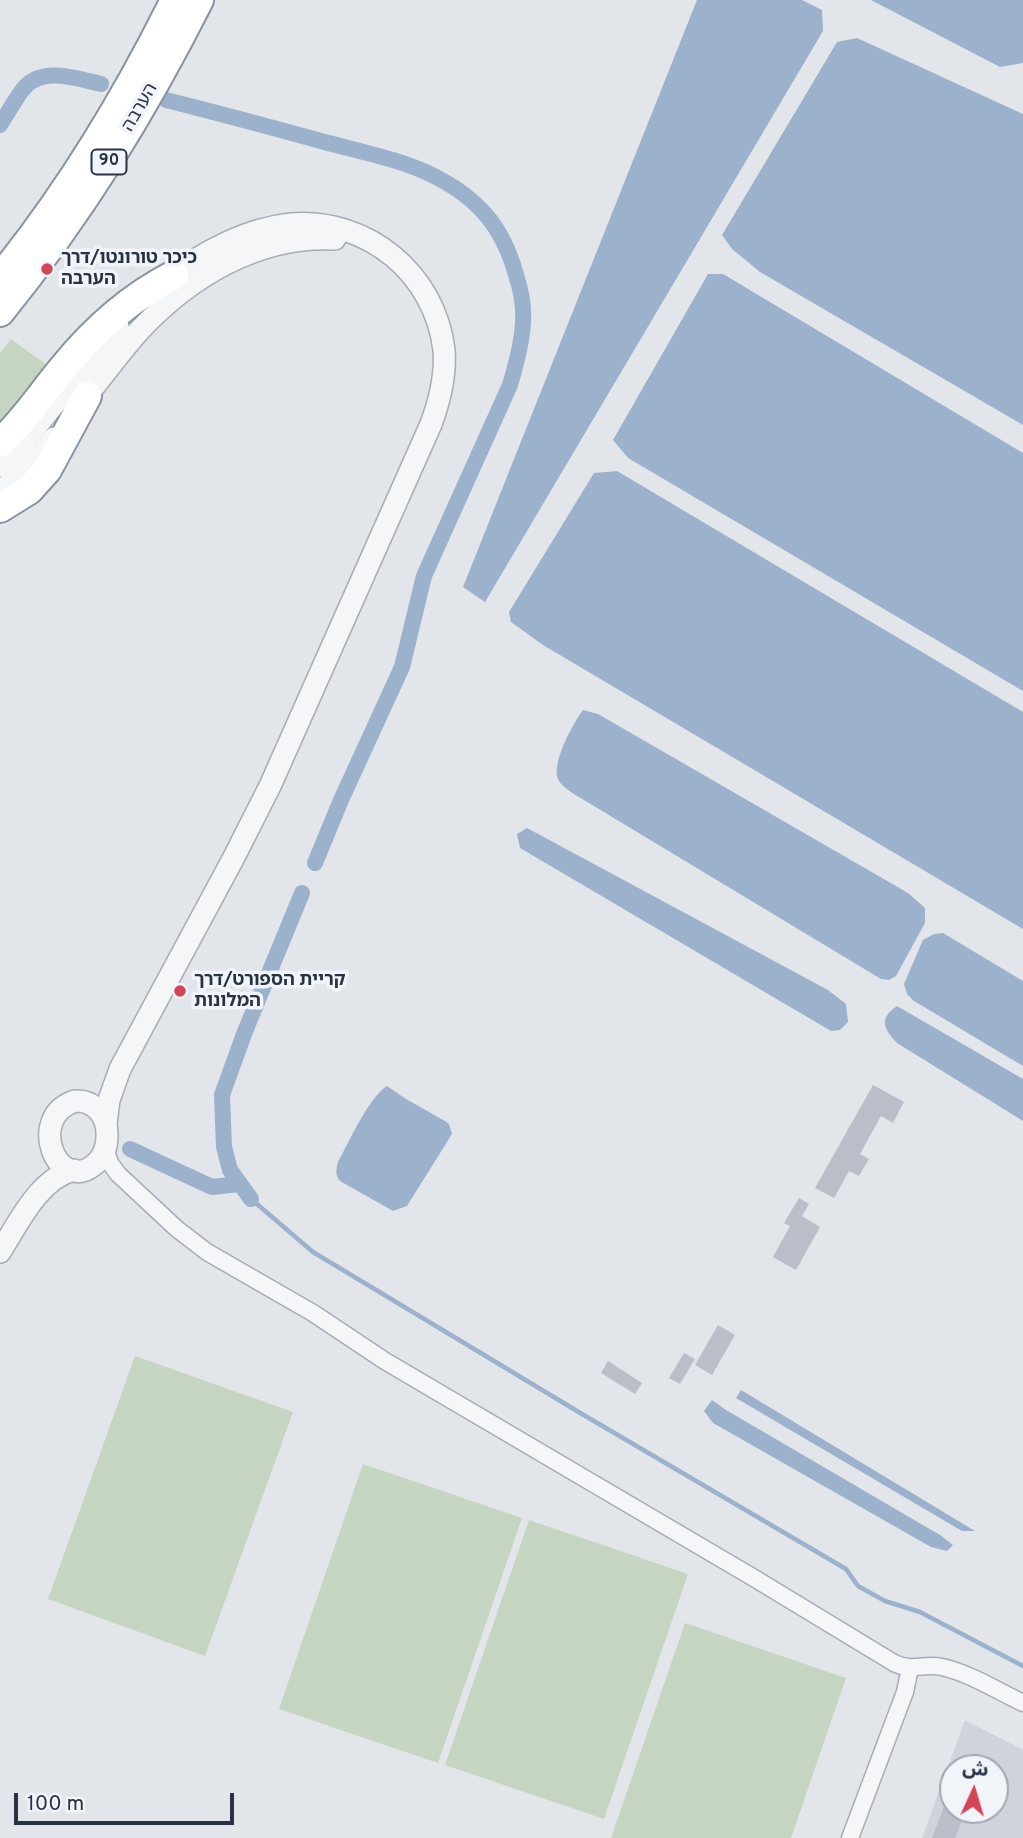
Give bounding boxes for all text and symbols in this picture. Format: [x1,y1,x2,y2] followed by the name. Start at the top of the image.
[119,80,163,136] street label: הערבה
[92,150,126,174] road number: 90
[61,248,197,290] place label: כיכר טורונטו/דרך הערבה
[39,261,55,277] marker: כיכר טורונטו/דרך הערבה
[194,970,345,1012] place label: קריית הספורט/דרך המלונות
[172,983,188,999] marker: קריית הספורט/דרך המלונות
[939,1754,1009,1824] north arrow
[962,1757,989,1783] text: ش
[18,1778,238,1822] scale bar
[27,1791,84,1818] text: 100 m

